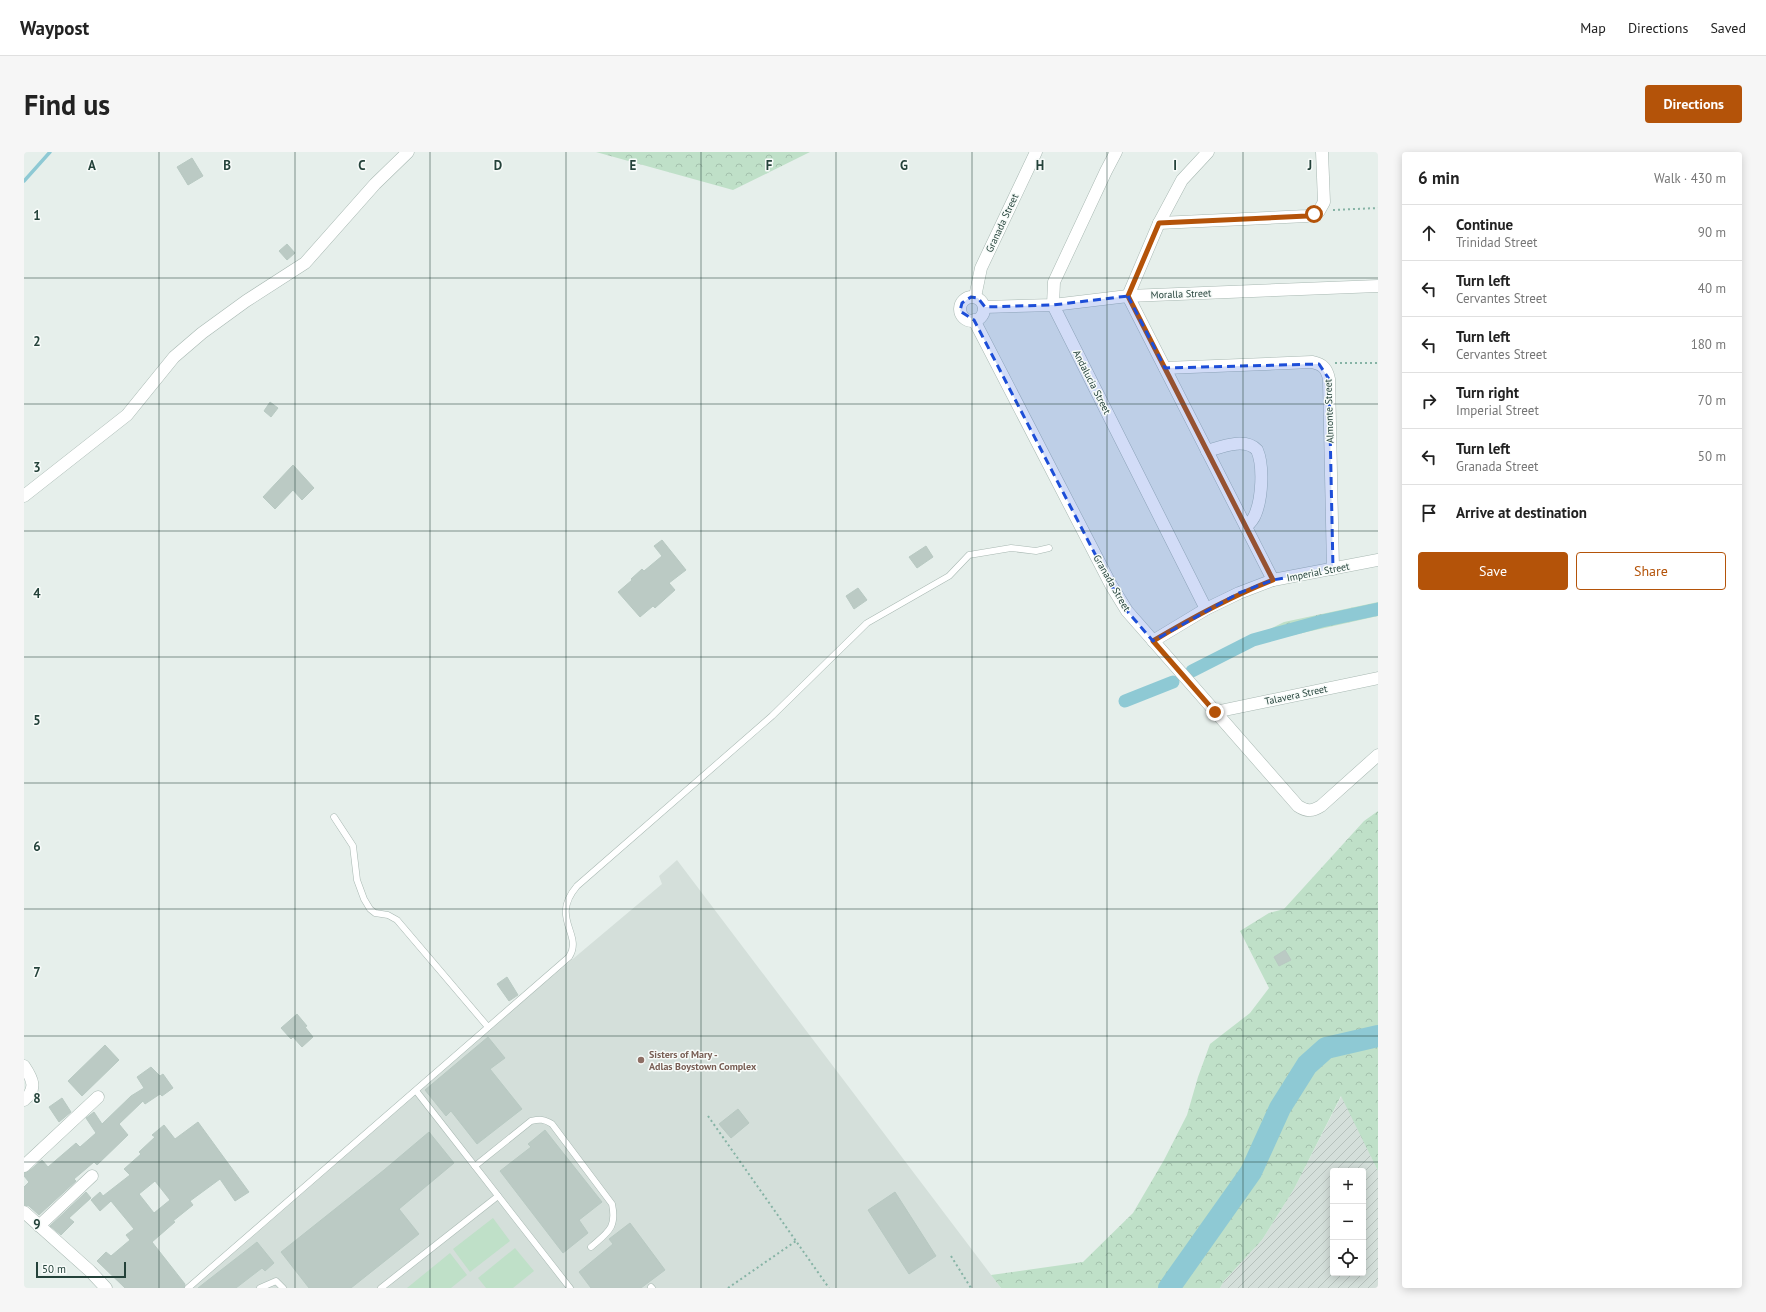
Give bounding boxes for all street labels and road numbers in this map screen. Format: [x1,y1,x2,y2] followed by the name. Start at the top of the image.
[983,191,1022,255] street label: Granada Street
[1150,286,1212,302] street label: Moralla Street
[1070,348,1114,417] street label: Andalucia Street
[1321,378,1337,443] street label: Almonte Street
[1091,552,1134,614] street label: Granada Street
[1285,559,1351,584] street label: Imperial Street
[1263,682,1329,708] street label: Talavera Street

